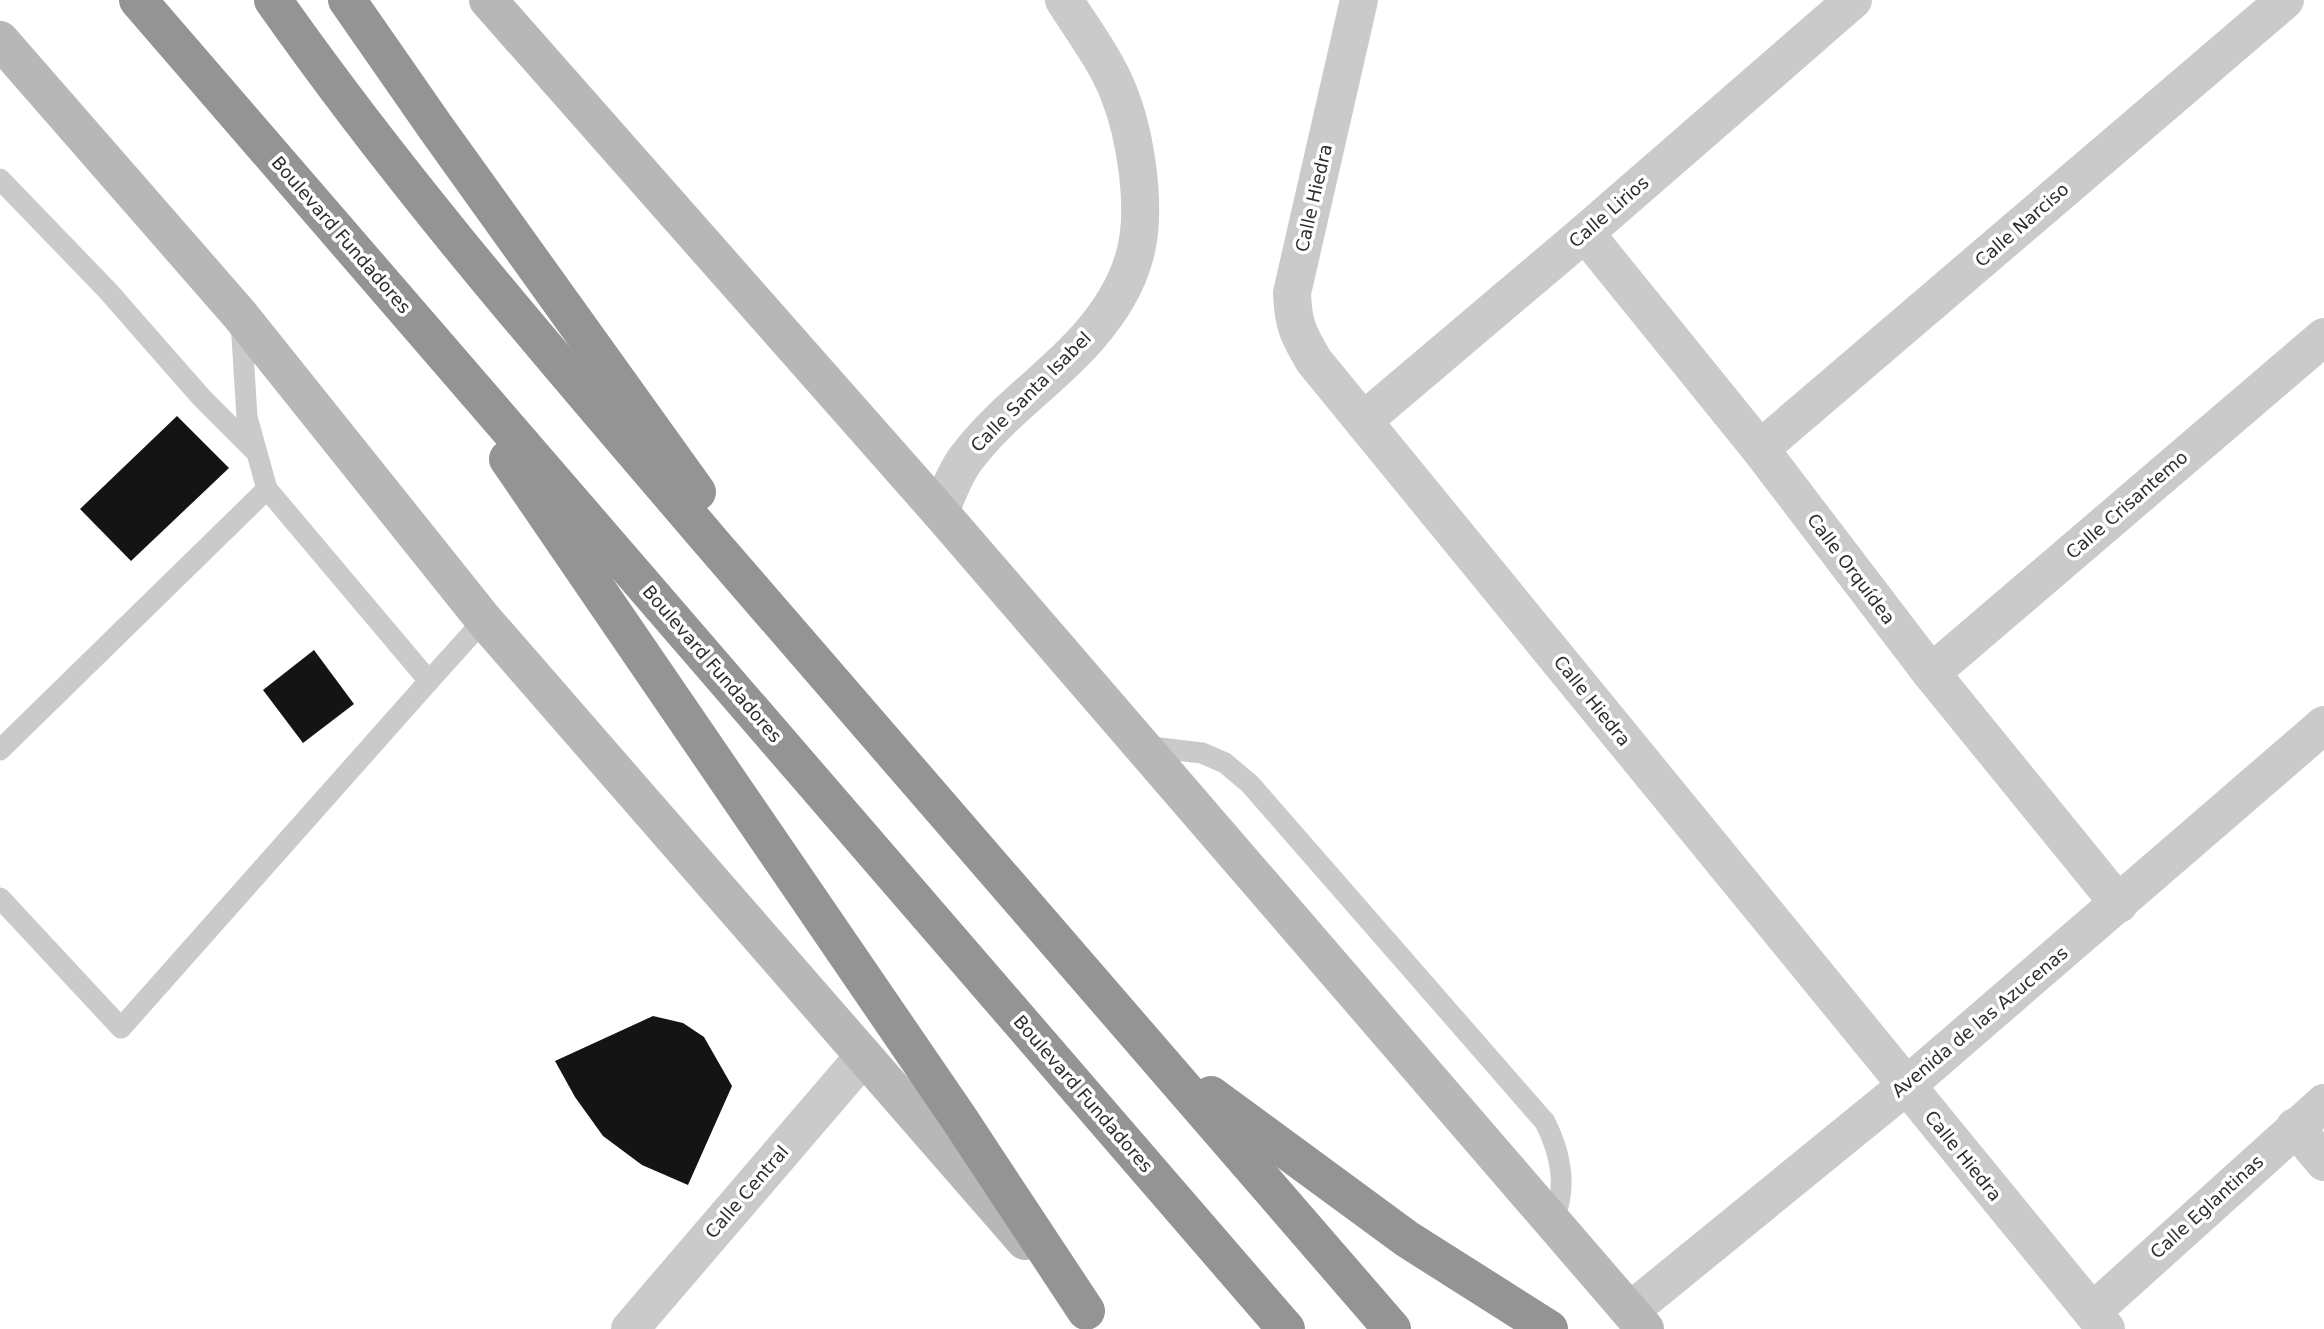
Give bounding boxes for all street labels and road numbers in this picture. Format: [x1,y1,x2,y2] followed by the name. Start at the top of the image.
[1291,142,1336,254] street label: Calle Hiedra
[267,152,415,318] street label: Boulevard Fundadores
[1565,171,1653,252] street label: Calle Lirios
[1971,178,2073,271] street label: Calle Narciso
[966,327,1095,456] street label: Calle Santa Isabel
[2062,446,2192,563] street label: Calle Crisantemo
[1803,509,1900,628] street label: Calle Orquídea
[638,581,786,747] street label: Boulevard Fundadores
[1550,651,1635,750] street label: Calle Hiedra
[1888,942,2072,1101] street label: Avenida de las Azucenas
[1009,1011,1157,1177] street label: Boulevard Fundadores
[1921,1106,2006,1205] street label: Calle Hiedra
[701,1141,793,1242] street label: Calle Central
[2146,1150,2267,1263] street label: Calle Eglantinas

